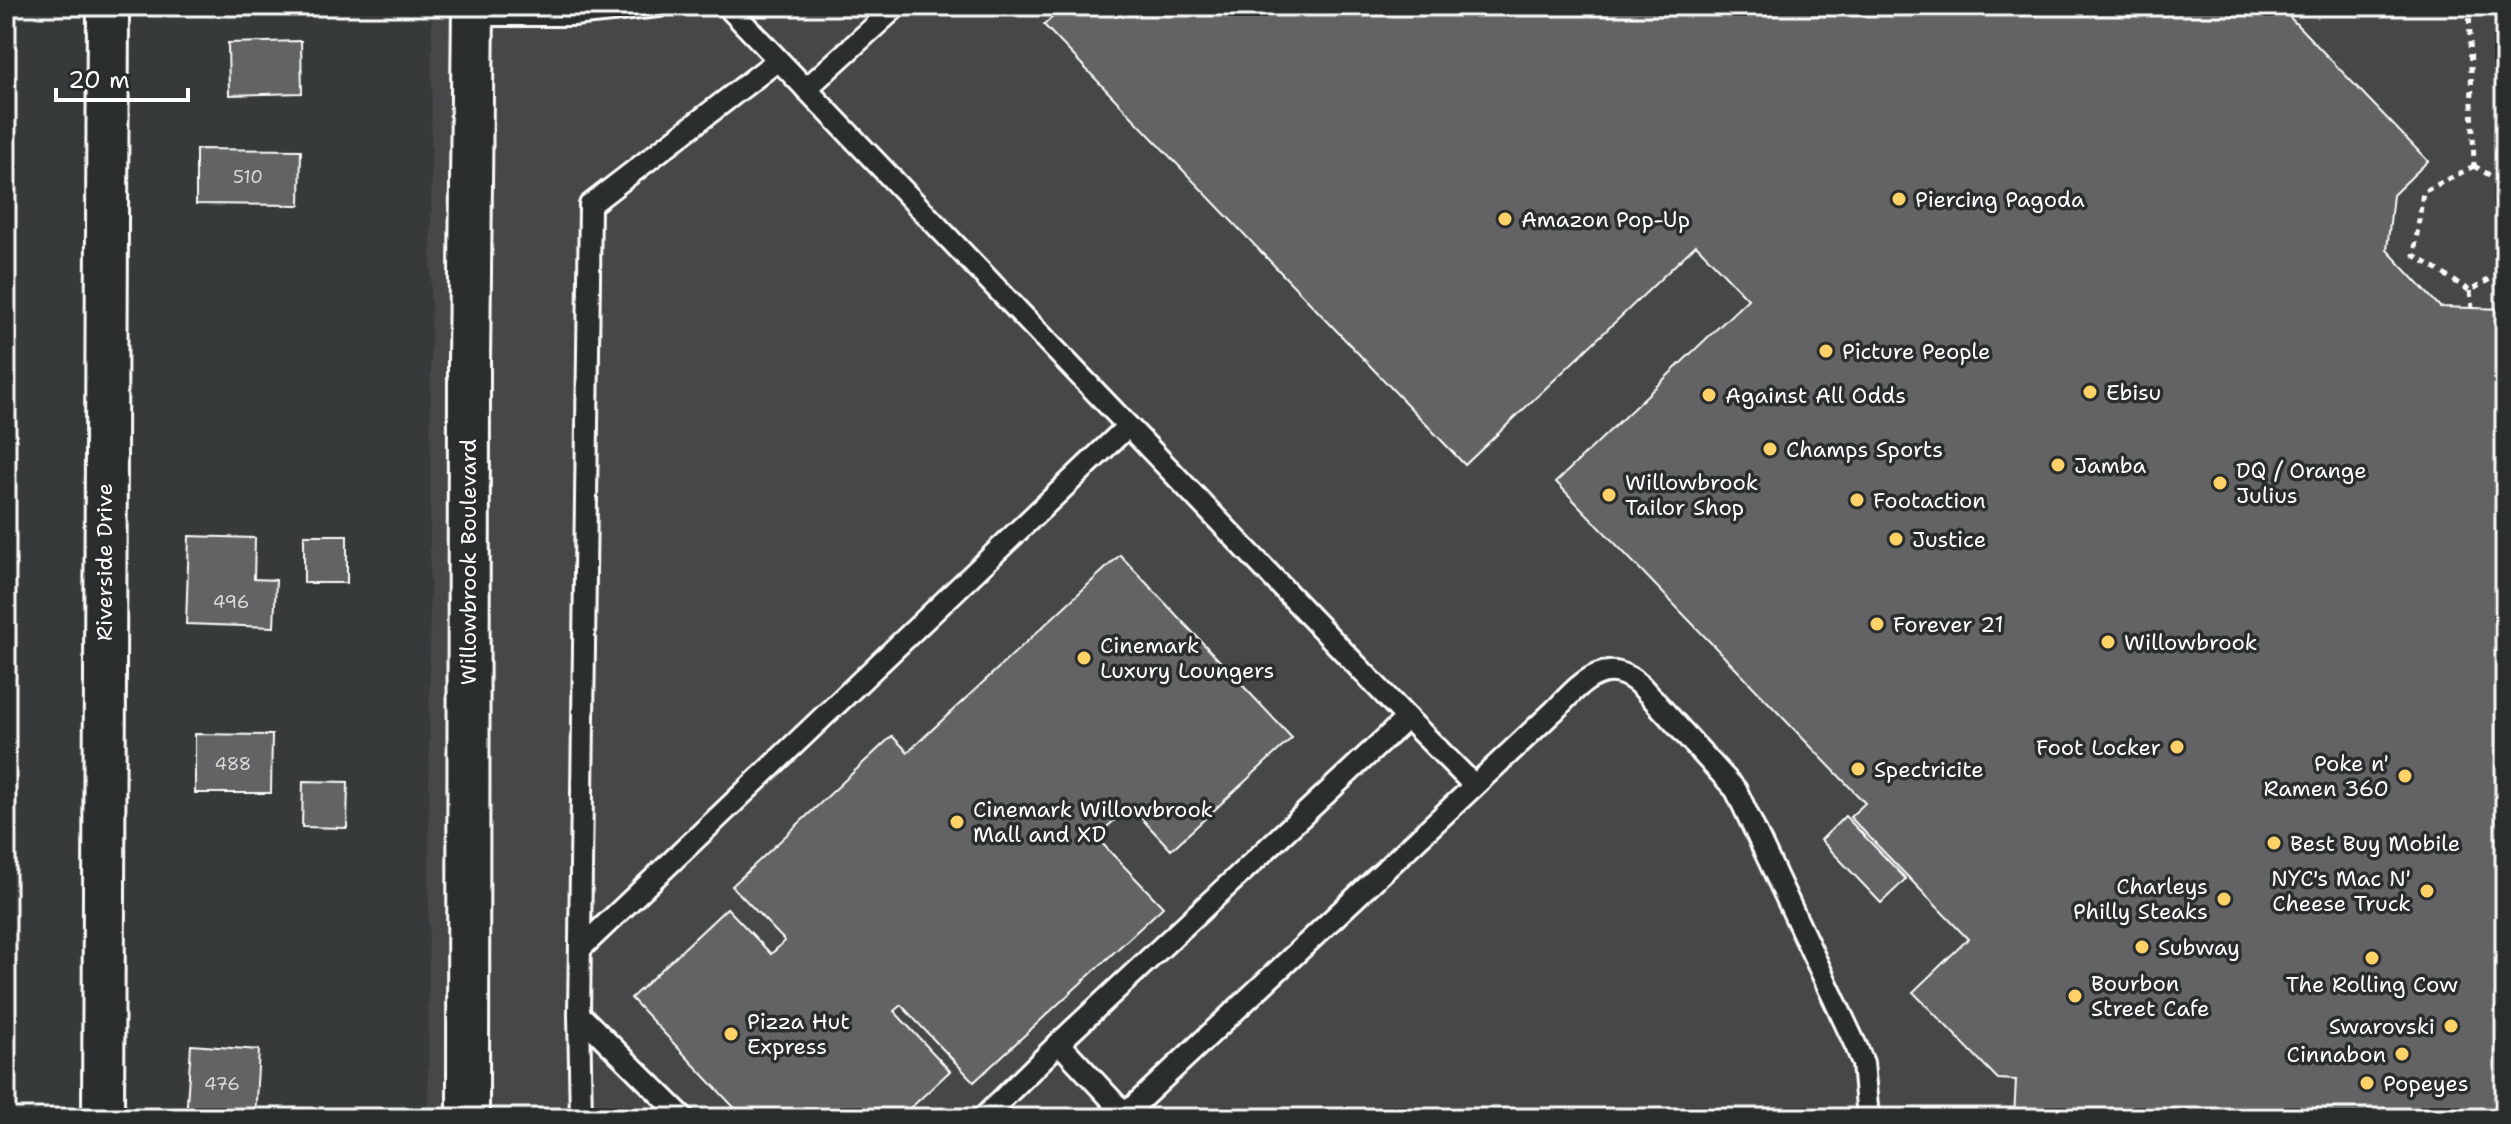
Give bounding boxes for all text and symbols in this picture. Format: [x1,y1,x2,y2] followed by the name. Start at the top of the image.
[56,52,188,102] scale bar
[68,64,130,96] text: 20 m
[233,165,263,189] house number: 510
[1915,185,2085,214] place label: Piercing Pagoda
[1890,190,1908,208] marker: Piercing Pagoda
[1521,205,1690,234] place label: Amazon Pop-Up
[1496,210,1514,228] marker: Amazon Pop-Up
[1842,337,1990,366] place label: Picture People
[1817,342,1835,360] marker: Picture People
[2106,378,2161,407] place label: Ebisu
[1725,381,1906,410] place label: Against All Odds
[2081,383,2099,401] marker: Ebisu
[1700,386,1718,404] marker: Against All Odds
[1786,435,1943,464] place label: Champs Sports
[454,439,483,685] street label: Willowbrook Boulevard
[1761,440,1779,458] marker: Champs Sports
[2074,451,2146,480] place label: Jamba
[2049,456,2067,474] marker: Jamba
[2236,456,2367,510] place label: DQ / Orange Julius
[1625,468,1758,522] place label: Willowbrook Tailor Shop
[2211,474,2229,492] marker: DQ / Orange Julius
[90,483,119,641] street label: Riverside Drive
[1600,486,1618,504] marker: Willowbrook Tailor Shop
[1873,486,1986,515] place label: Footaction
[1848,491,1866,509] marker: Footaction
[1912,525,1986,554] place label: Justice
[1887,530,1905,548] marker: Justice
[213,590,249,614] house number: 496
[1893,610,2004,639] place label: Forever 21
[1868,615,1886,633] marker: Forever 21
[2124,628,2257,657] place label: Willowbrook
[1100,631,1275,685] place label: Cinemark Luxury Loungers
[2099,633,2117,651] marker: Willowbrook
[1075,649,1093,667] marker: Cinemark Luxury Loungers
[2036,733,2161,762] place label: Foot Locker
[2168,738,2186,756] marker: Foot Locker
[2263,749,2389,803] place label: Poke n' Ramen 360
[215,752,251,776] house number: 488
[1874,755,1984,784] place label: Spectricite
[1849,760,1867,778] marker: Spectricite
[2396,767,2414,785] marker: Poke n' Ramen 360
[973,795,1213,849] place label: Cinemark Willowbrook Mall and XD
[948,813,966,831] marker: Cinemark Willowbrook Mall and XD
[2290,829,2460,858] place label: Best Buy Mobile
[2265,834,2283,852] marker: Best Buy Mobile
[2271,864,2411,918] place label: NYC's Mac N' Cheese Truck
[2073,872,2208,926] place label: Charleys Philly Steaks
[2418,882,2436,900] marker: NYC's Mac N' Cheese Truck
[2215,890,2233,908] marker: Charleys Philly Steaks
[2158,933,2240,962] place label: Subway
[2133,938,2151,956] marker: Subway
[2363,949,2381,967] marker: The Rolling Cow
[2091,969,2210,1023] place label: Bourbon Street Cafe
[2286,970,2458,999] place label: The Rolling Cow
[2066,987,2084,1005] marker: Bourbon Street Cafe
[747,1007,850,1061] place label: Pizza Hut Express
[2329,1012,2435,1041] place label: Swarovski
[2442,1017,2460,1035] marker: Swarovski
[722,1025,740,1043] marker: Pizza Hut Express
[2287,1040,2386,1069] place label: Cinnabon
[2393,1045,2411,1063] marker: Cinnabon
[2383,1069,2469,1098] place label: Popeyes
[204,1072,240,1096] house number: 476
[2358,1074,2376,1092] marker: Popeyes

